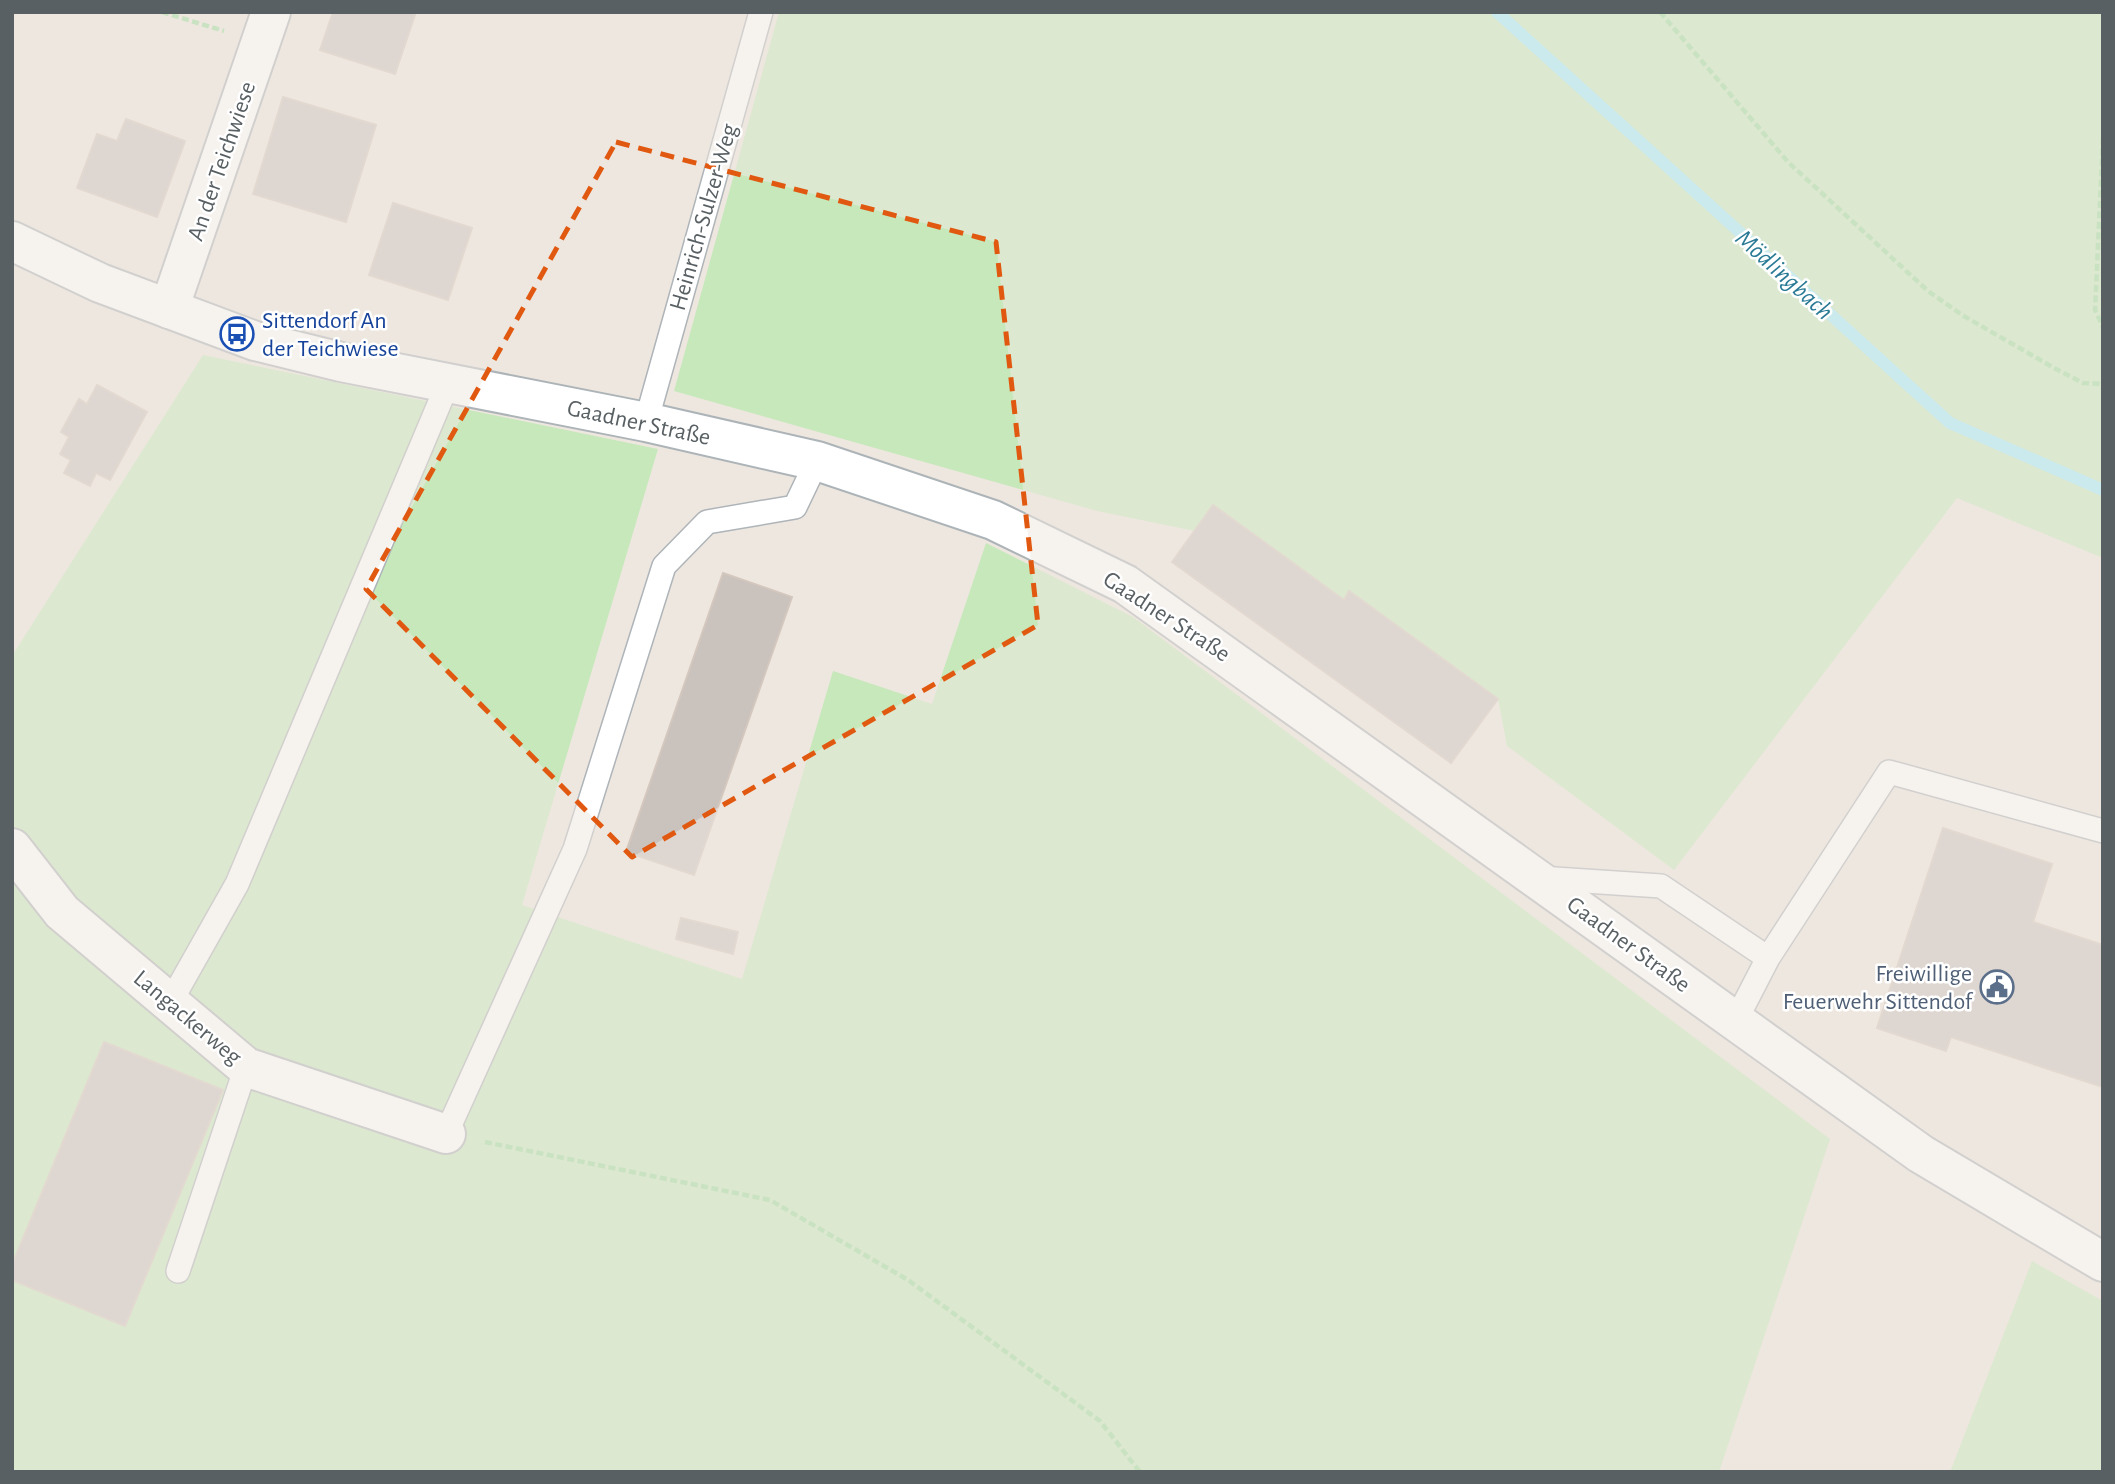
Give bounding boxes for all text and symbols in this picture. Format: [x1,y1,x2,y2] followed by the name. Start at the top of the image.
[183,79,260,244] street label: An der Teichwiese
[666,121,742,313] street label: Heinrich-Sulzer-Weg
[1731,225,1838,325] water label: Mödlingbach
[262,309,399,361] place label: Sittendorf An der Teichwiese
[218,315,256,353] bus stop icon: Sittendorf An der Teichwiese
[565,396,713,450] street label: Gaadner Straße
[1099,567,1234,667] street label: Gaadner Straße
[1562,892,1694,997] street label: Gaadner Straße
[1783,962,1974,1014] place label: Freiwillige Feuerwehr Sittendof
[129,966,246,1070] street label: Langackerweg
[1978,968,2016,1006] public building icon: Freiwillige Feuerwehr Sittendof

